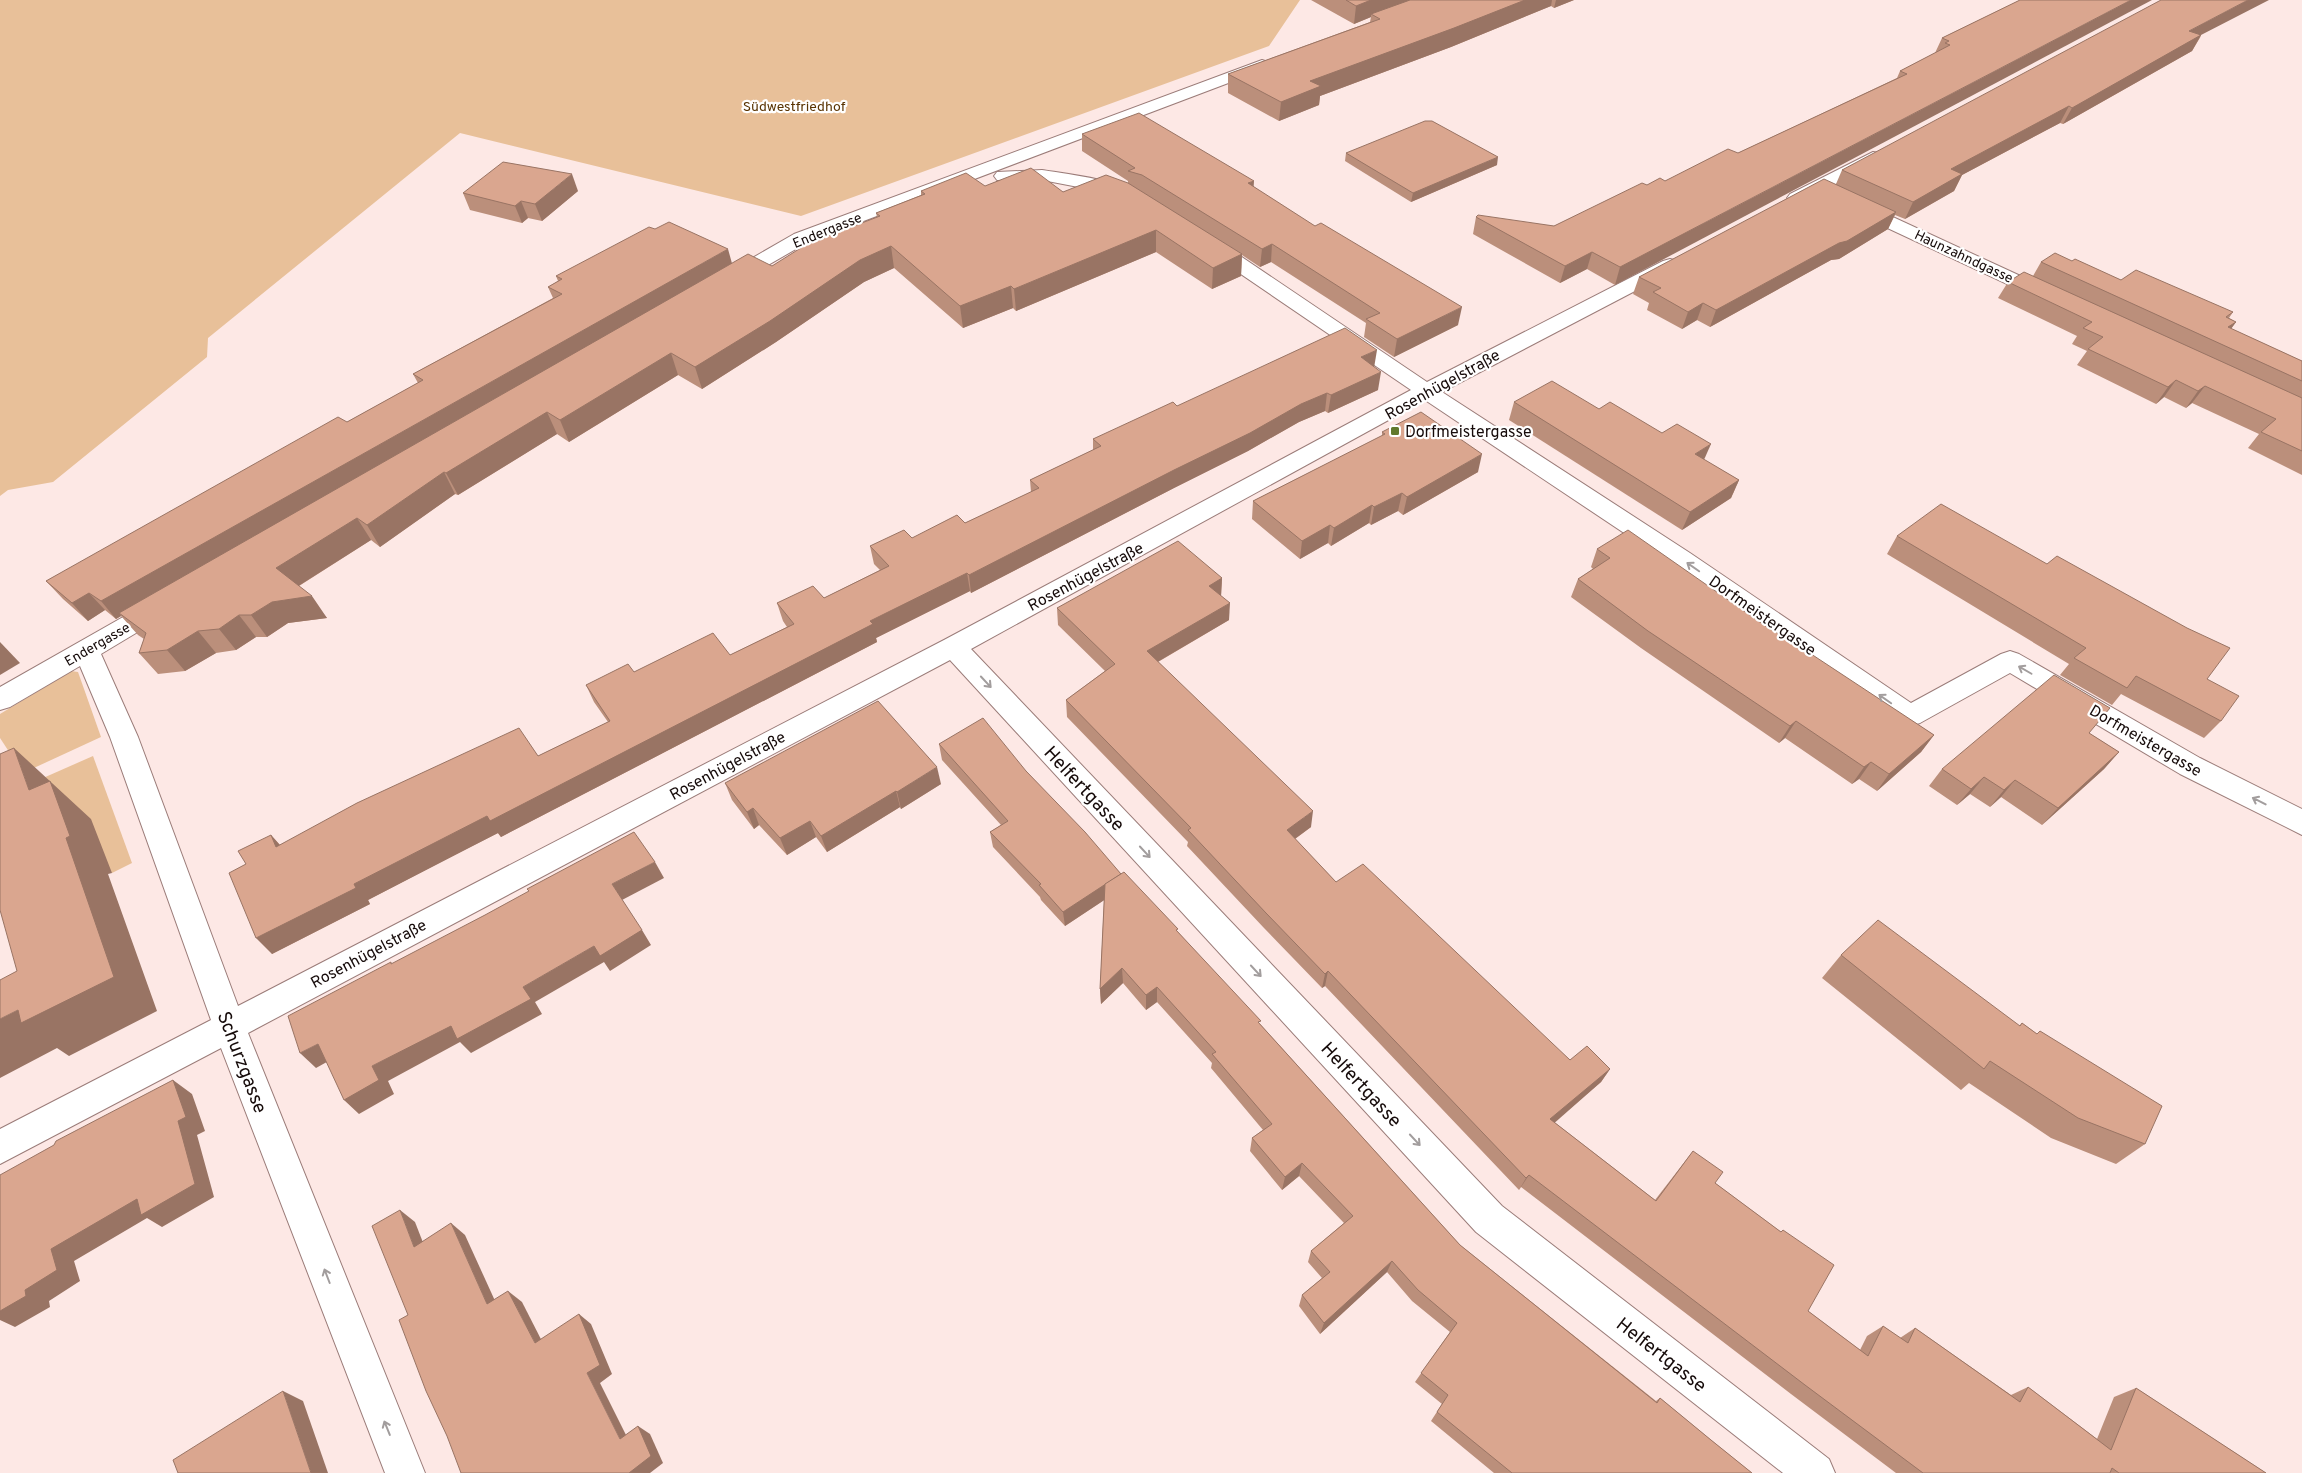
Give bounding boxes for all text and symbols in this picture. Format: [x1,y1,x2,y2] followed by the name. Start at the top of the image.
[743,99,846,116] park label: Südwestfriedhof
[791,210,865,253] street label: Endergasse
[1911,227,2015,288] street label: Haunzahndgasse
[1382,346,1504,426] street label: Rosenhügelstraße
[1405,423,1532,443] place label: Dorfmeistergasse
[1389,425,1401,437] marker: Dorfmeistergasse
[1025,539,1147,617] street label: Rosenhügelstraße
[1686,562,1700,572] one-way arrow
[1704,572,1819,661] street label: Dorfmeistergasse
[62,620,134,671] street label: Endergasse
[2019,665,2033,675] one-way arrow
[980,676,992,689] one-way arrow
[1878,694,1892,704] one-way arrow
[2085,701,2205,782] street label: Dorfmeistergasse
[667,728,789,806] street label: Rosenhügelstraße
[1038,742,1129,837] street label: Helfertgasse
[2251,796,2266,806] one-way arrow
[1139,846,1151,858] one-way arrow
[308,916,430,994] street label: Rosenhügelstraße
[1250,964,1262,977] one-way arrow
[211,1008,272,1117] street label: Schurzgasse
[1315,1038,1406,1133] street label: Helfertgasse
[1409,1134,1421,1147] one-way arrow
[322,1269,331,1284] one-way arrow
[1611,1313,1711,1398] street label: Helfertgasse
[382,1421,391,1436] one-way arrow

